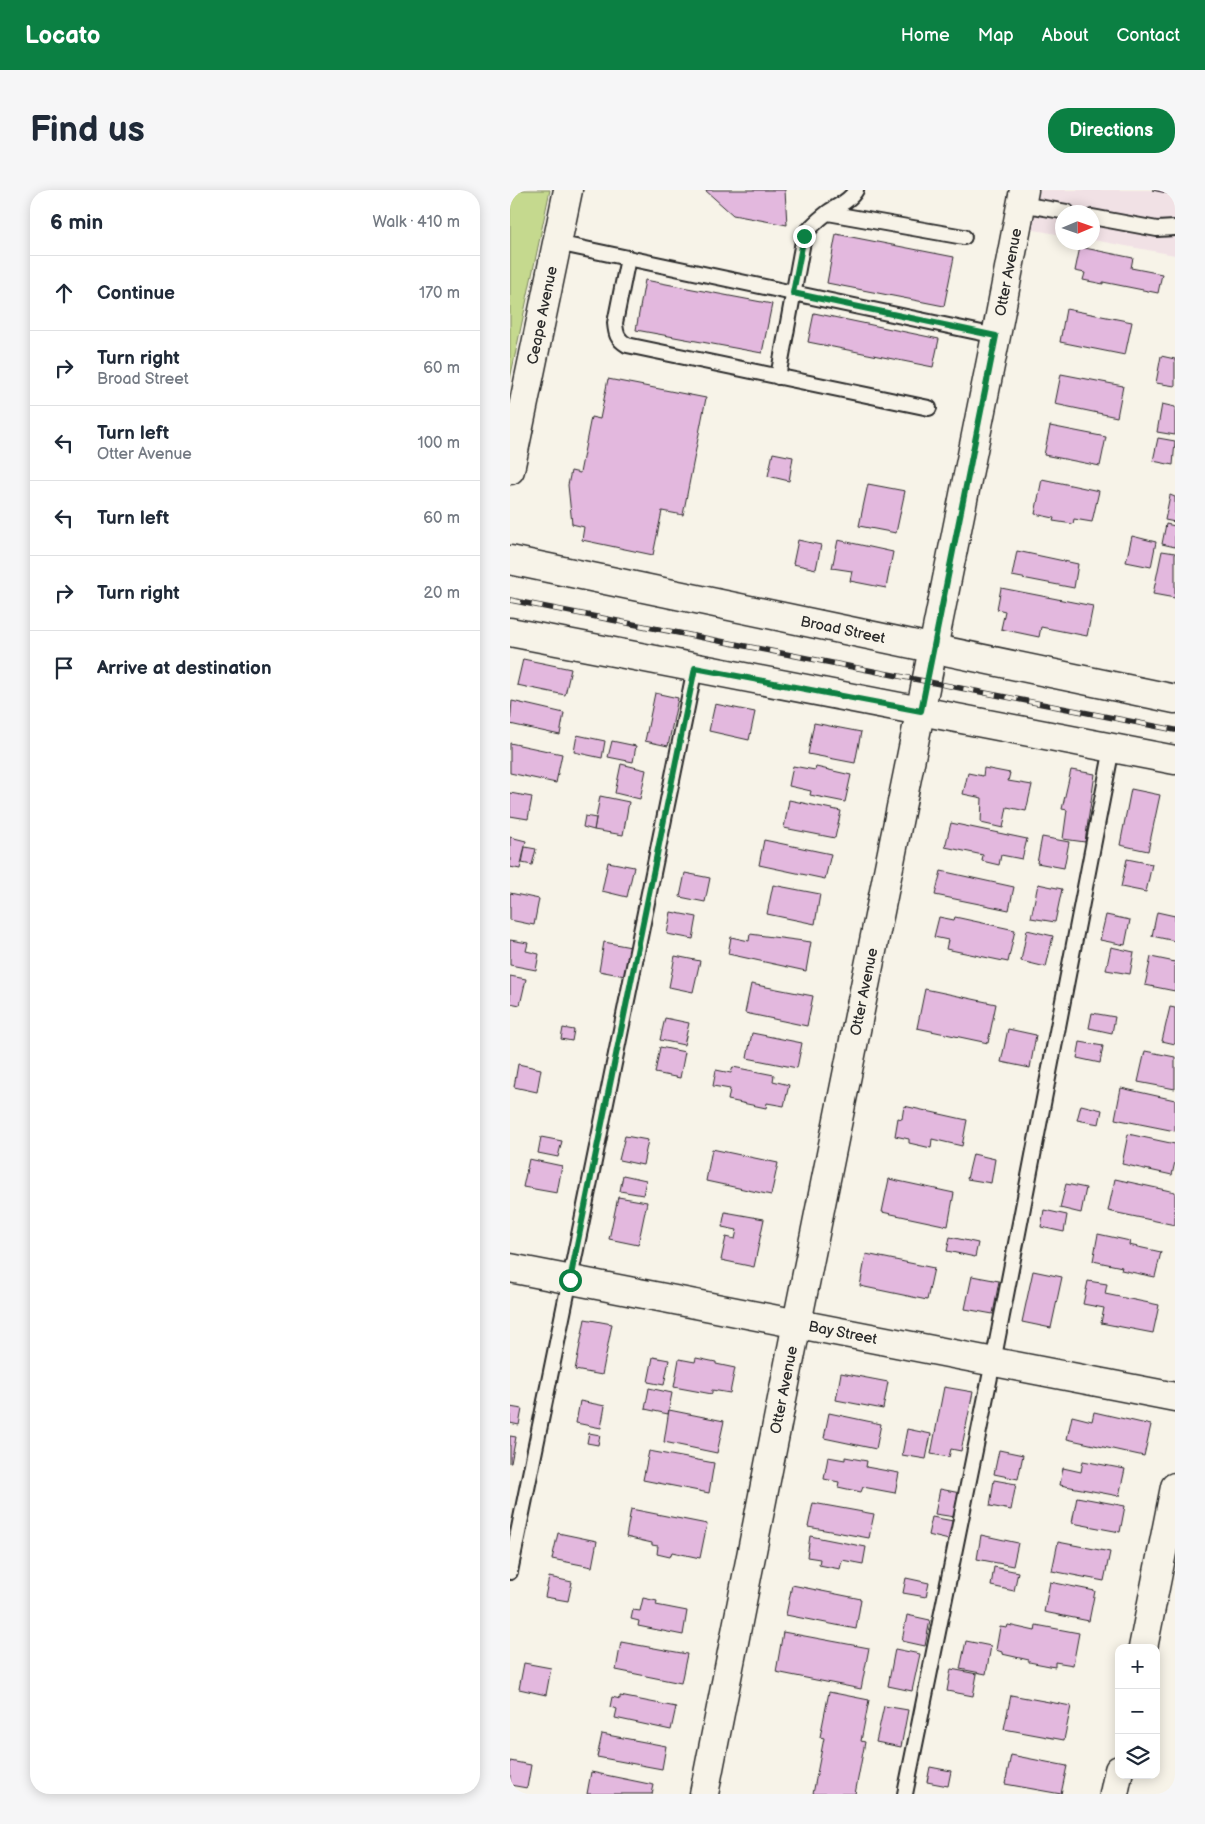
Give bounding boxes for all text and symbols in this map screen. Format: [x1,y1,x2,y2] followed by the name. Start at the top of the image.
[25,21,100,50] text: Locato
[901,25,950,46] text: Home
[978,25,1014,46] text: Map
[1042,25,1089,46] text: About
[1117,25,1180,46] text: Contact
[1048,108,1175,153] button: Directions
[30,109,145,152] text: Find us
[1055,205,1100,250] north arrow
[50,210,103,235] text: 6 min
[373,213,460,232] text: Walk · 410 m
[793,225,816,248] route end
[991,227,1026,318] street label: Otter Avenue
[523,264,562,366] street label: Ceape Avenue
[50,279,78,307] icon: ahead
[97,282,175,305] text: Continue
[419,284,460,303] text: 170 m
[97,347,180,370] text: Turn right
[50,354,78,382] icon: right
[423,359,460,378] text: 60 m
[97,370,189,389] text: Broad Street
[97,422,169,445] text: Turn left
[50,429,78,457] icon: left
[417,434,460,453] text: 100 m
[97,445,192,464] text: Otter Avenue
[50,504,78,532] icon: left
[97,507,169,530] text: Turn left
[423,509,460,528] text: 60 m
[50,579,78,607] icon: right
[97,582,180,605] text: Turn right
[424,584,460,603] text: 20 m
[799,612,887,648] street label: Broad Street
[50,654,78,682] icon: arrive
[97,657,272,680] text: Arrive at destination
[846,946,882,1037] street label: Otter Avenue
[559,1269,582,1292] route start
[807,1317,879,1349] street label: Bay Street
[766,1344,802,1435] street label: Otter Avenue
[1115,1644,1160,1779] map controls
[1115,1644,1160,1689] button: +
[1115,1689,1160,1734] button: −
[1115,1734,1160,1779] button: layers

